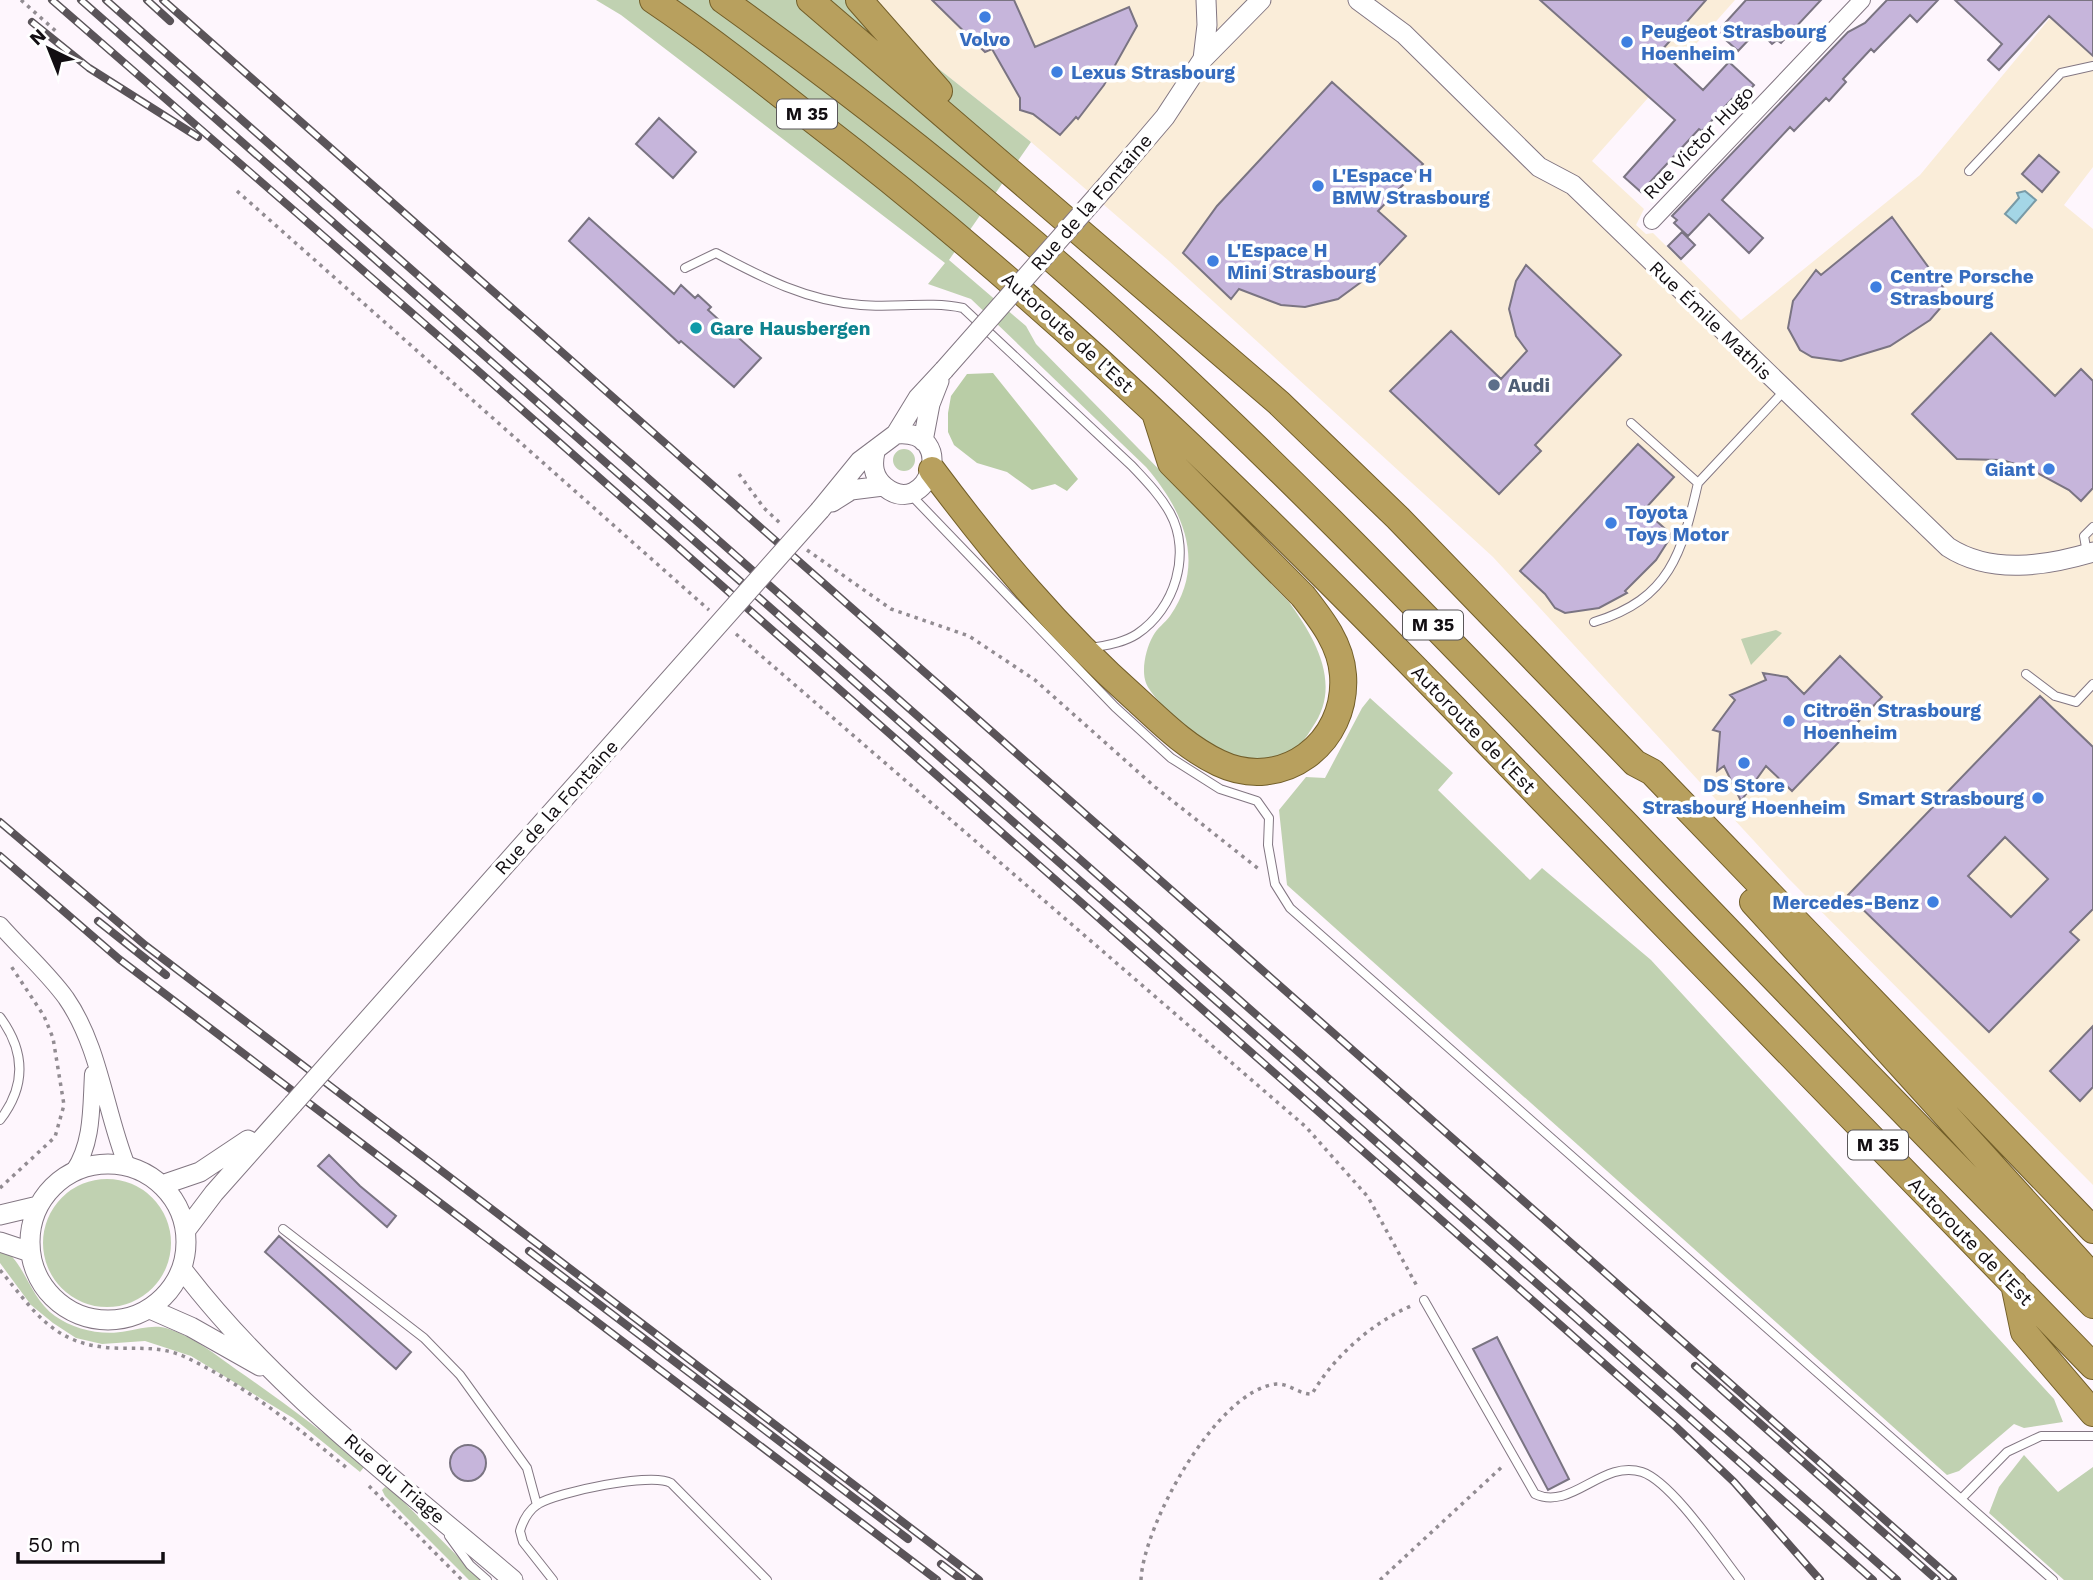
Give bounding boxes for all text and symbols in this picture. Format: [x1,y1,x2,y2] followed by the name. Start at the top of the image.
[977,9,993,25] marker: Volvo
[14,14,84,84] north arrow
[1641,20,1827,65] place label: Peugeot Strasbourg Hoenheim
[25,24,51,50] text: N
[959,28,1011,51] place label: Volvo
[1619,34,1635,50] marker: Peugeot Strasbourg Hoenheim
[1071,61,1235,84] place label: Lexus Strasbourg
[1049,64,1065,80] marker: Lexus Strasbourg
[1638,81,1758,204] street label: Rue Victor Hugo
[777,100,837,128] road number: M 35
[1026,129,1157,275] street label: Rue de la Fontaine
[1332,164,1490,209] place label: L'Espace H BMW Strasbourg
[1310,178,1326,194] marker: L'Espace H BMW Strasbourg
[1227,239,1376,284] place label: L'Espace H Mini Strasbourg
[1205,253,1221,269] marker: L'Espace H Mini Strasbourg
[1645,256,1777,385] street label: Rue Émile Mathis
[1890,265,2034,310] place label: Centre Porsche Strasbourg
[997,267,1138,397] street label: Autoroute de l’Est
[1868,279,1884,295] marker: Centre Porsche Strasbourg
[710,317,870,340] place label: Gare Hausbergen
[688,320,704,336] marker: Gare Hausbergen
[1508,374,1550,397] place label: Audi
[1486,377,1502,393] marker: Audi
[1985,458,2036,481] place label: Giant
[2041,461,2057,477] marker: Giant
[1625,501,1730,546] place label: Toyota Toys Motor
[1603,515,1619,531] marker: Toyota Toys Motor
[1403,610,1463,640] road number: M 35
[1407,661,1541,798] street label: Autoroute de l’Est
[1803,699,1981,744] place label: Citroën Strasbourg Hoenheim
[1781,713,1797,729] marker: Citroën Strasbourg Hoenheim
[490,735,623,880] street label: Rue de la Fontaine
[1736,755,1752,771] marker: DS Store Strasbourg Hoenheim
[1642,774,1846,819] place label: DS Store Strasbourg Hoenheim
[1858,787,2024,810] place label: Smart Strasbourg
[2030,790,2046,806] marker: Smart Strasbourg
[1772,891,1919,914] place label: Mercedes-Benz
[1925,894,1941,910] marker: Mercedes-Benz
[1848,1130,1908,1160] road number: M 35
[1904,1173,2038,1310] street label: Autoroute de l’Est
[340,1428,450,1528] street label: Rue du Triage
[18,1520,163,1564] scale bar
[28,1532,80,1557] text: 50 m

